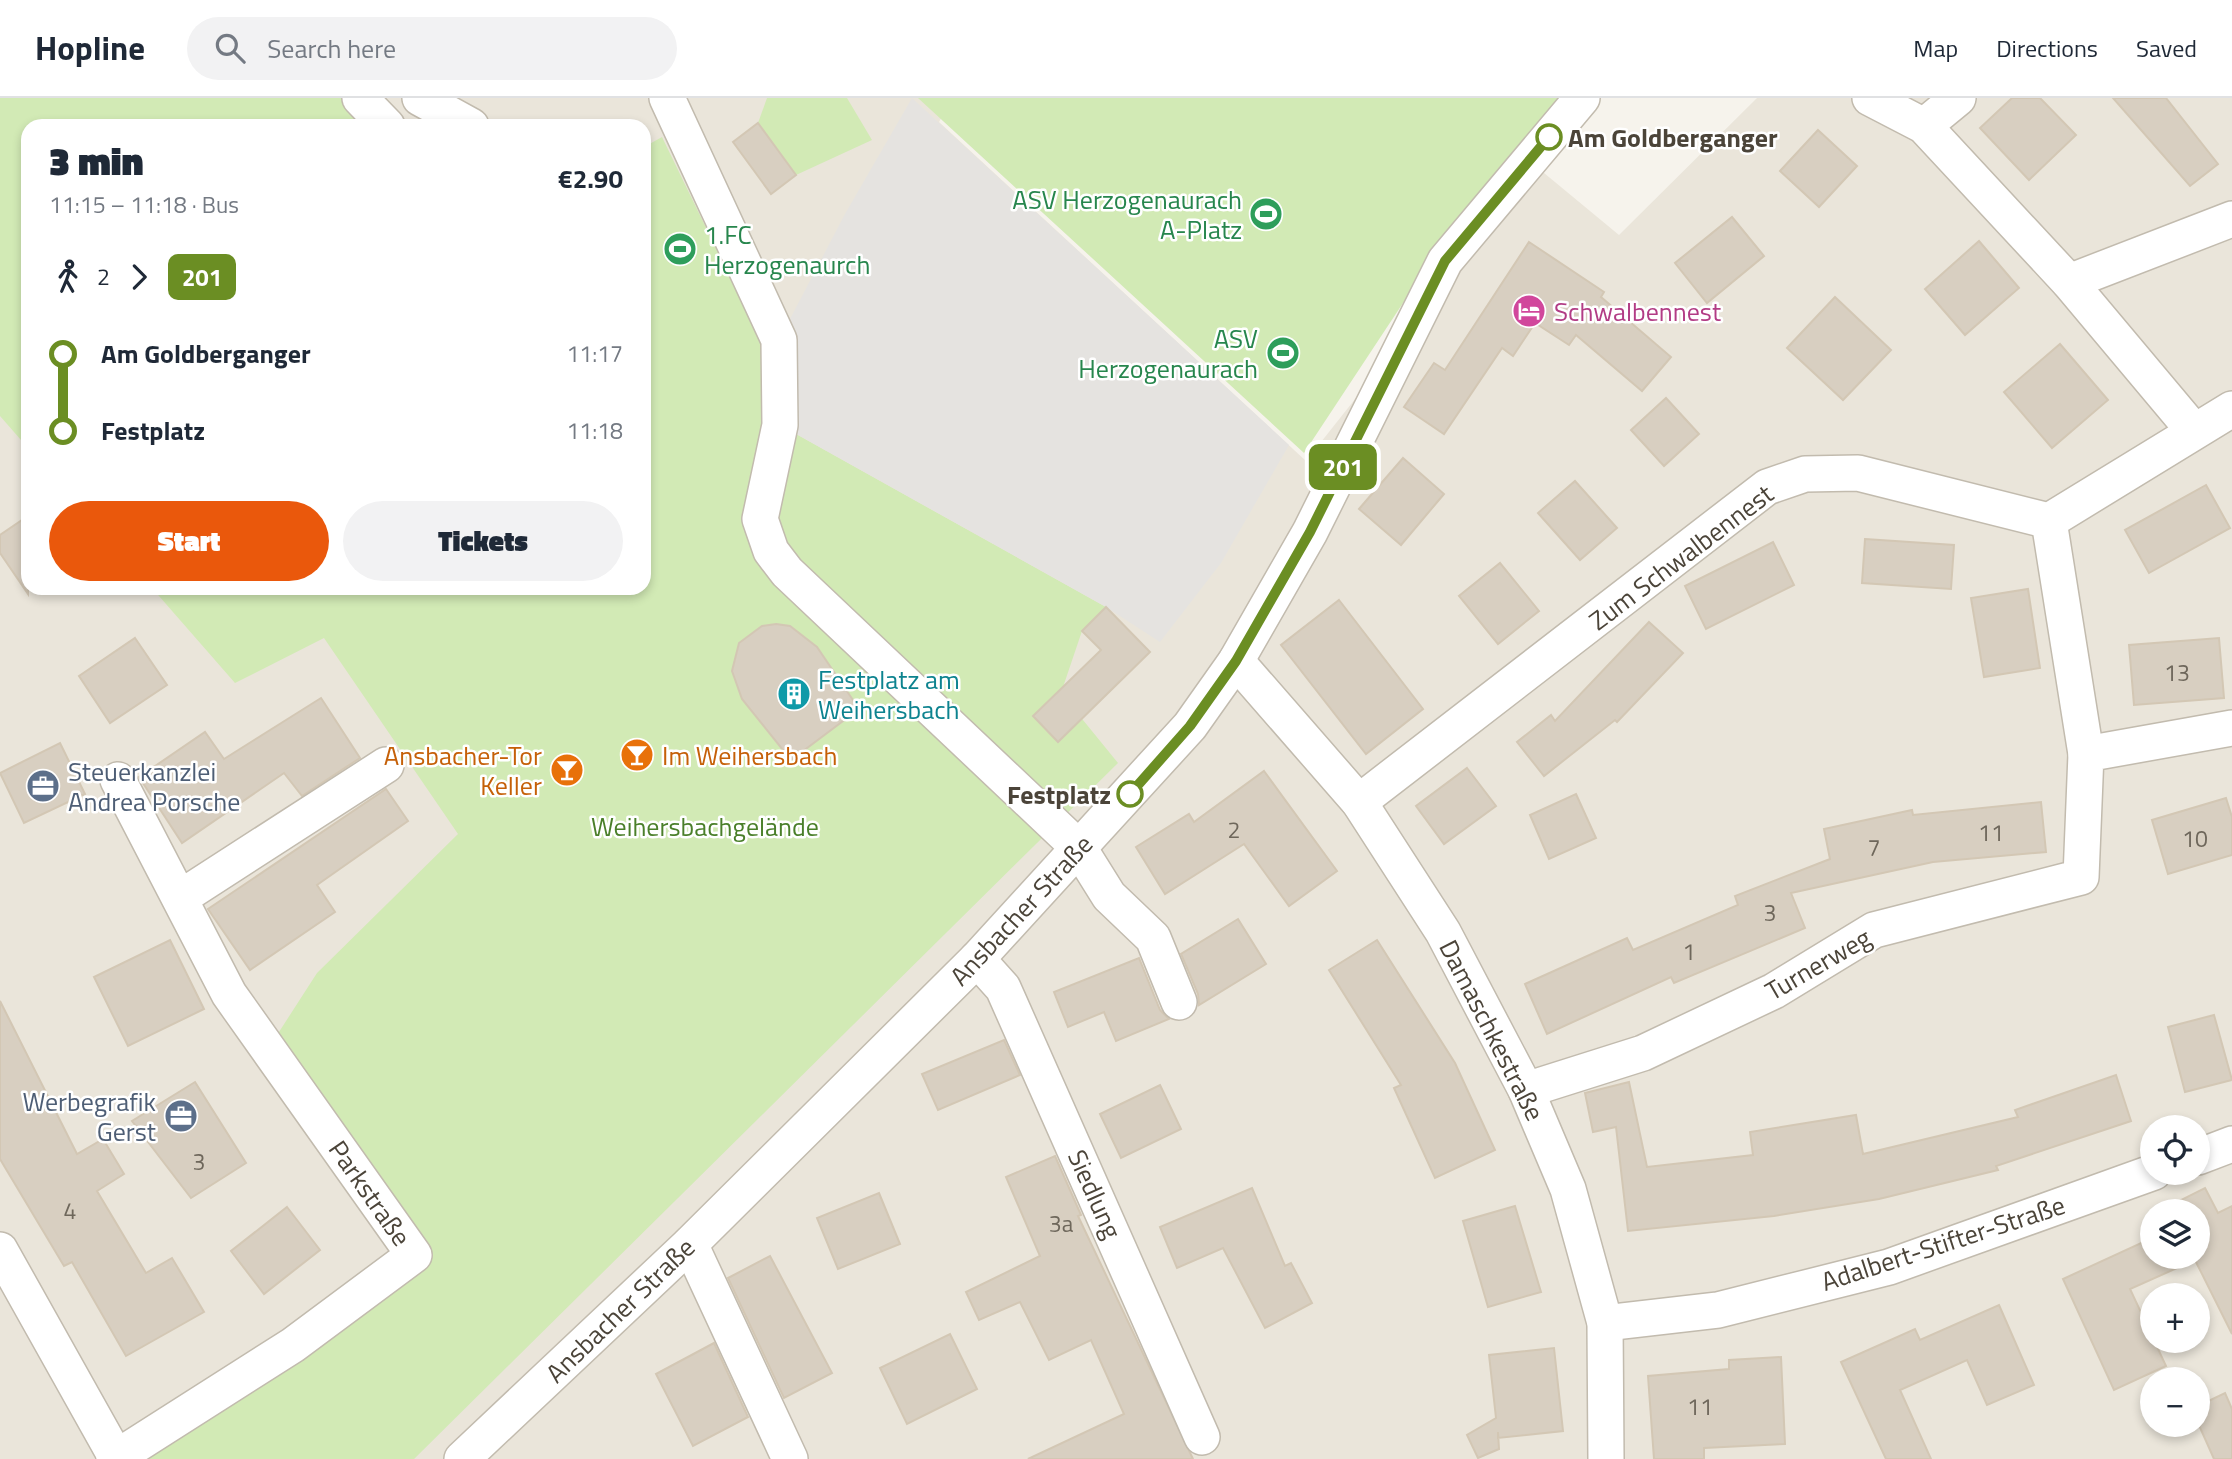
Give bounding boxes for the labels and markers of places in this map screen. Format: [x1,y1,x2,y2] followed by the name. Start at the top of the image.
[1568,118,1778,157] place label: Am Goldberganger
[1536,124,1562,150] marker: Am Goldberganger
[1012,180,1242,249] place label: ASV Herzogenaurach A-Platz
[1247,195,1285,233] sports icon: ASV Herzogenaurach A-Platz
[704,215,870,284] place label: 1.FC Herzogenaurch
[661,230,699,268] sports icon: 1.FC Herzogenaurch
[1510,292,1548,330] hotel icon: Schwalbennest
[1554,292,1721,331] place label: Schwalbennest
[1078,319,1258,388] place label: ASV Herzogenaurach
[1264,334,1302,372] sports icon: ASV Herzogenaurach
[818,660,960,729] place label: Festplatz am Weihersbach
[775,675,813,713] building icon: Festplatz am Weihersbach
[384,736,542,805] place label: Ansbacher-Tor Keller
[618,736,656,774] bar icon: Im Weihersbach
[662,736,837,775] place label: Im Weihersbach
[548,751,586,789] bar icon: Ansbacher-Tor Keller
[68,752,240,821] place label: Steuerkanzlei Andrea Porsche
[24,767,62,805] office icon: Steuerkanzlei Andrea Porsche
[1007,775,1111,814] place label: Festplatz
[1117,781,1143,807] marker: Festplatz
[22,1082,156,1151] place label: Werbegrafik Gerst
[162,1097,200,1135] office icon: Werbegrafik Gerst

